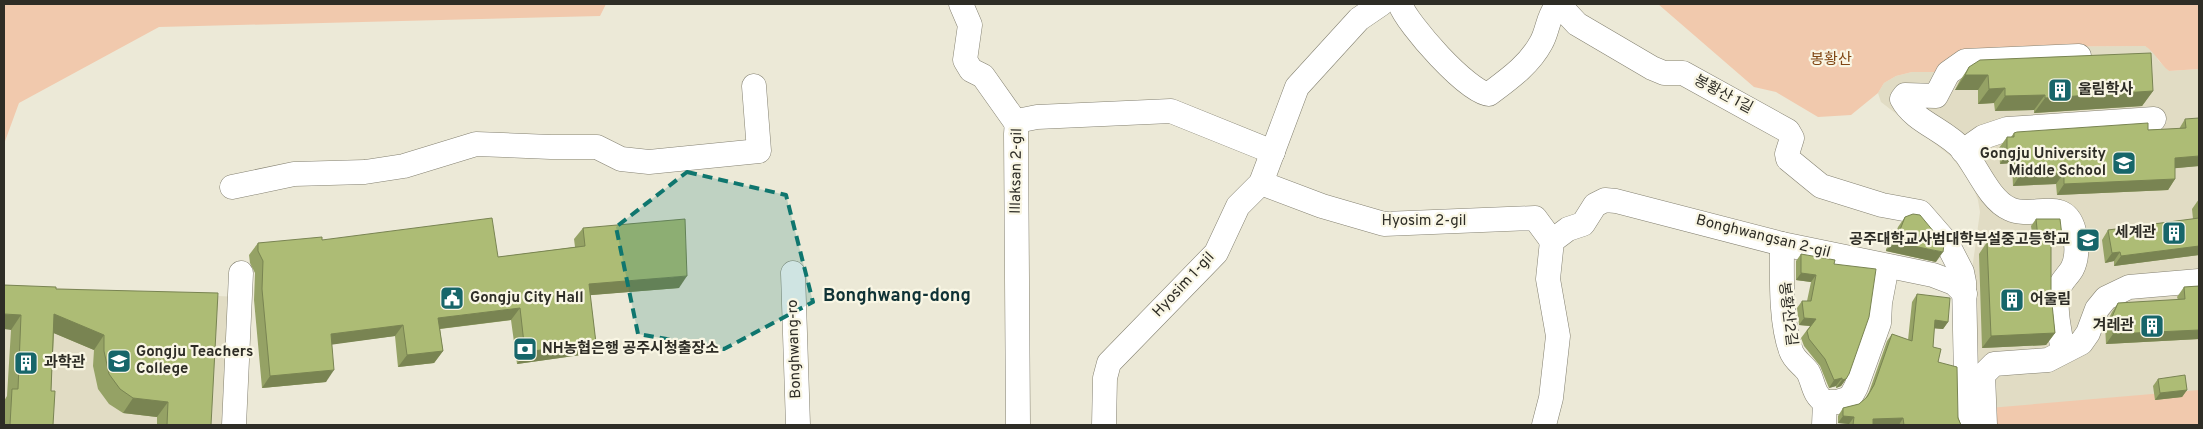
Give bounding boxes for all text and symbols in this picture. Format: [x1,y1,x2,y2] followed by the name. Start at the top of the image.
[1810,51,1852,70] park label: 봉황산
[1690,72,1756,118] street label: 봉황산 1길
[2047,77,2073,103] building icon: 울림학사
[2078,80,2133,100] place label: 울림학사
[1007,128,1027,214] street label: Illaksan 2-gil
[1980,145,2106,181] place label: Gongju University Middle School
[2111,150,2137,176] school or university icon: Gongju University Middle School
[1694,211,1832,263] street label: Bonghwangsan 2-gil
[1381,212,1467,231] street label: Hyosim 2-gil
[2161,220,2187,246] building icon: 세계관
[2115,224,2156,243] place label: 세계관
[2075,227,2101,253] school or university icon: 공주대학교사범대학부설중고등학교
[1849,230,2070,250] place label: 공주대학교사범대학부설중고등학교
[1149,248,1219,322] street label: Hyosim 1-gil
[1774,281,1800,347] street label: 봉황산2길
[439,285,465,311] public building icon: Gongju City Hall
[823,285,971,308] district label: Bonghwang-dong
[1999,287,2025,313] building icon: 어울림
[470,289,584,308] place label: Gongju City Hall
[2030,291,2071,310] place label: 어울림
[784,299,806,399] street label: Bonghwang-ro
[2139,313,2165,339] building icon: 겨레관
[2093,317,2134,336] place label: 겨레관
[512,336,538,362] bank icon: NH농협은행 공주시청출장소
[542,340,719,359] place label: NH농협은행 공주시청출장소
[136,343,253,379] place label: Gongju Teachers College
[106,348,132,374] school or university icon: Gongju Teachers College
[13,350,39,376] building icon: 과학관
[44,353,86,373] place label: 과학관

